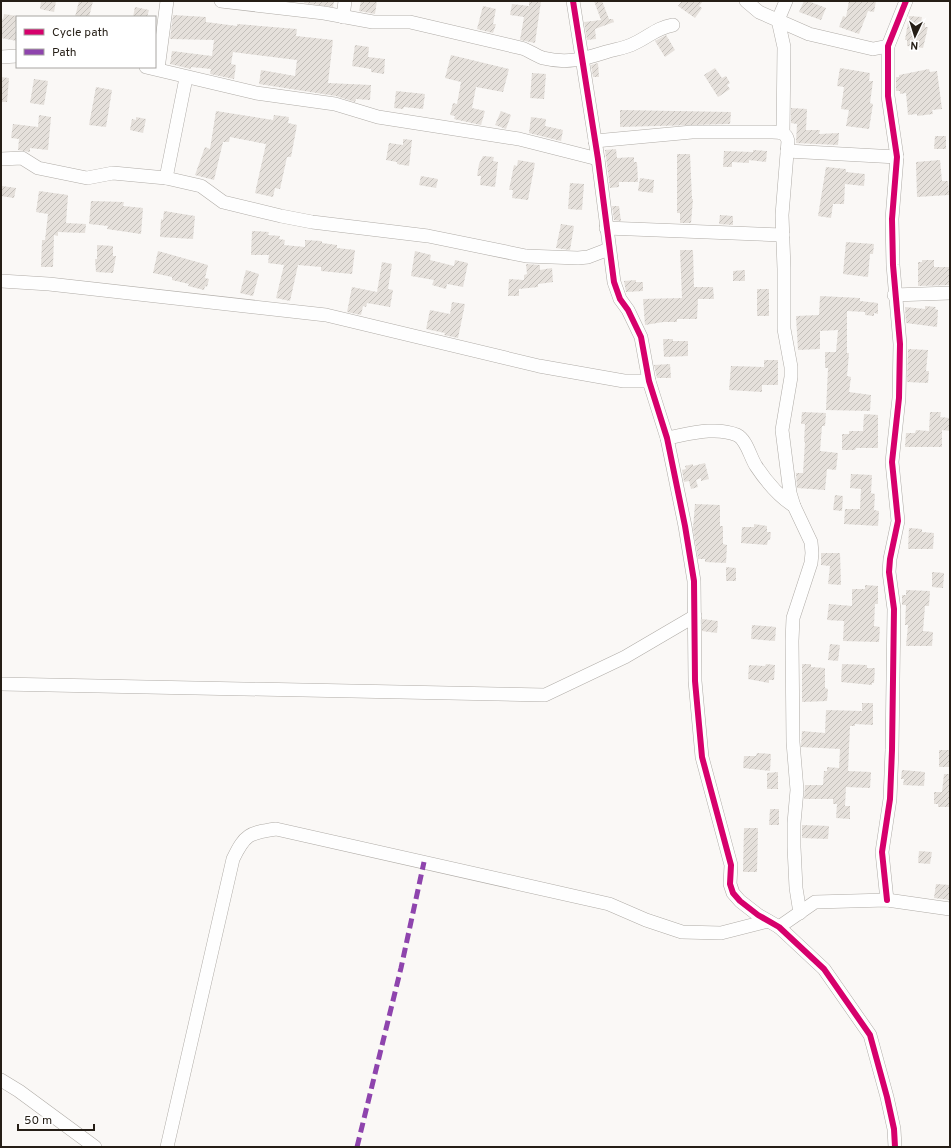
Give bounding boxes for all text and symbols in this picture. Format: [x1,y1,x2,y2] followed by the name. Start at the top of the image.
[16,16,156,68] legend
[895,16,935,56] north arrow
[52,25,109,41] text: Cycle path
[910,38,919,52] text: N
[52,45,77,61] text: Path
[18,1106,94,1132] scale bar
[24,1113,52,1129] text: 50 m

